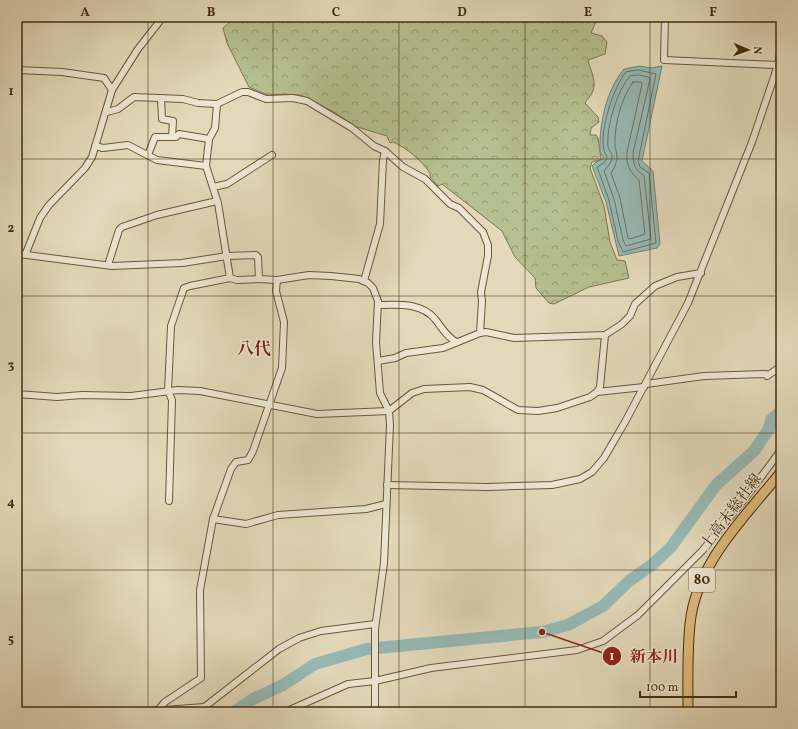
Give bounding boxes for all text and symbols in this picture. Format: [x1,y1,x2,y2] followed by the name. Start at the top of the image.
[80,4,90,22] text: A
[207,4,216,22] text: B
[332,4,340,22] text: C
[457,4,467,22] text: D
[584,4,592,22] text: E
[709,4,717,22] text: F
[728,30,768,70] north arrow
[749,46,764,55] text: N
[8,83,14,101] text: 1
[8,220,15,238] text: 2
[237,338,271,361] district label: 八代
[8,357,15,375] text: 3
[697,470,767,554] street label: 上高末総社線
[7,494,15,512] text: 4
[689,568,715,592] road number: 80
[8,631,14,649] text: 5
[602,642,686,670] callout: 新本川
[629,647,678,669] text: 新本川
[610,649,615,665] text: 1
[640,673,736,699] scale bar
[646,680,679,696] text: 100 m

